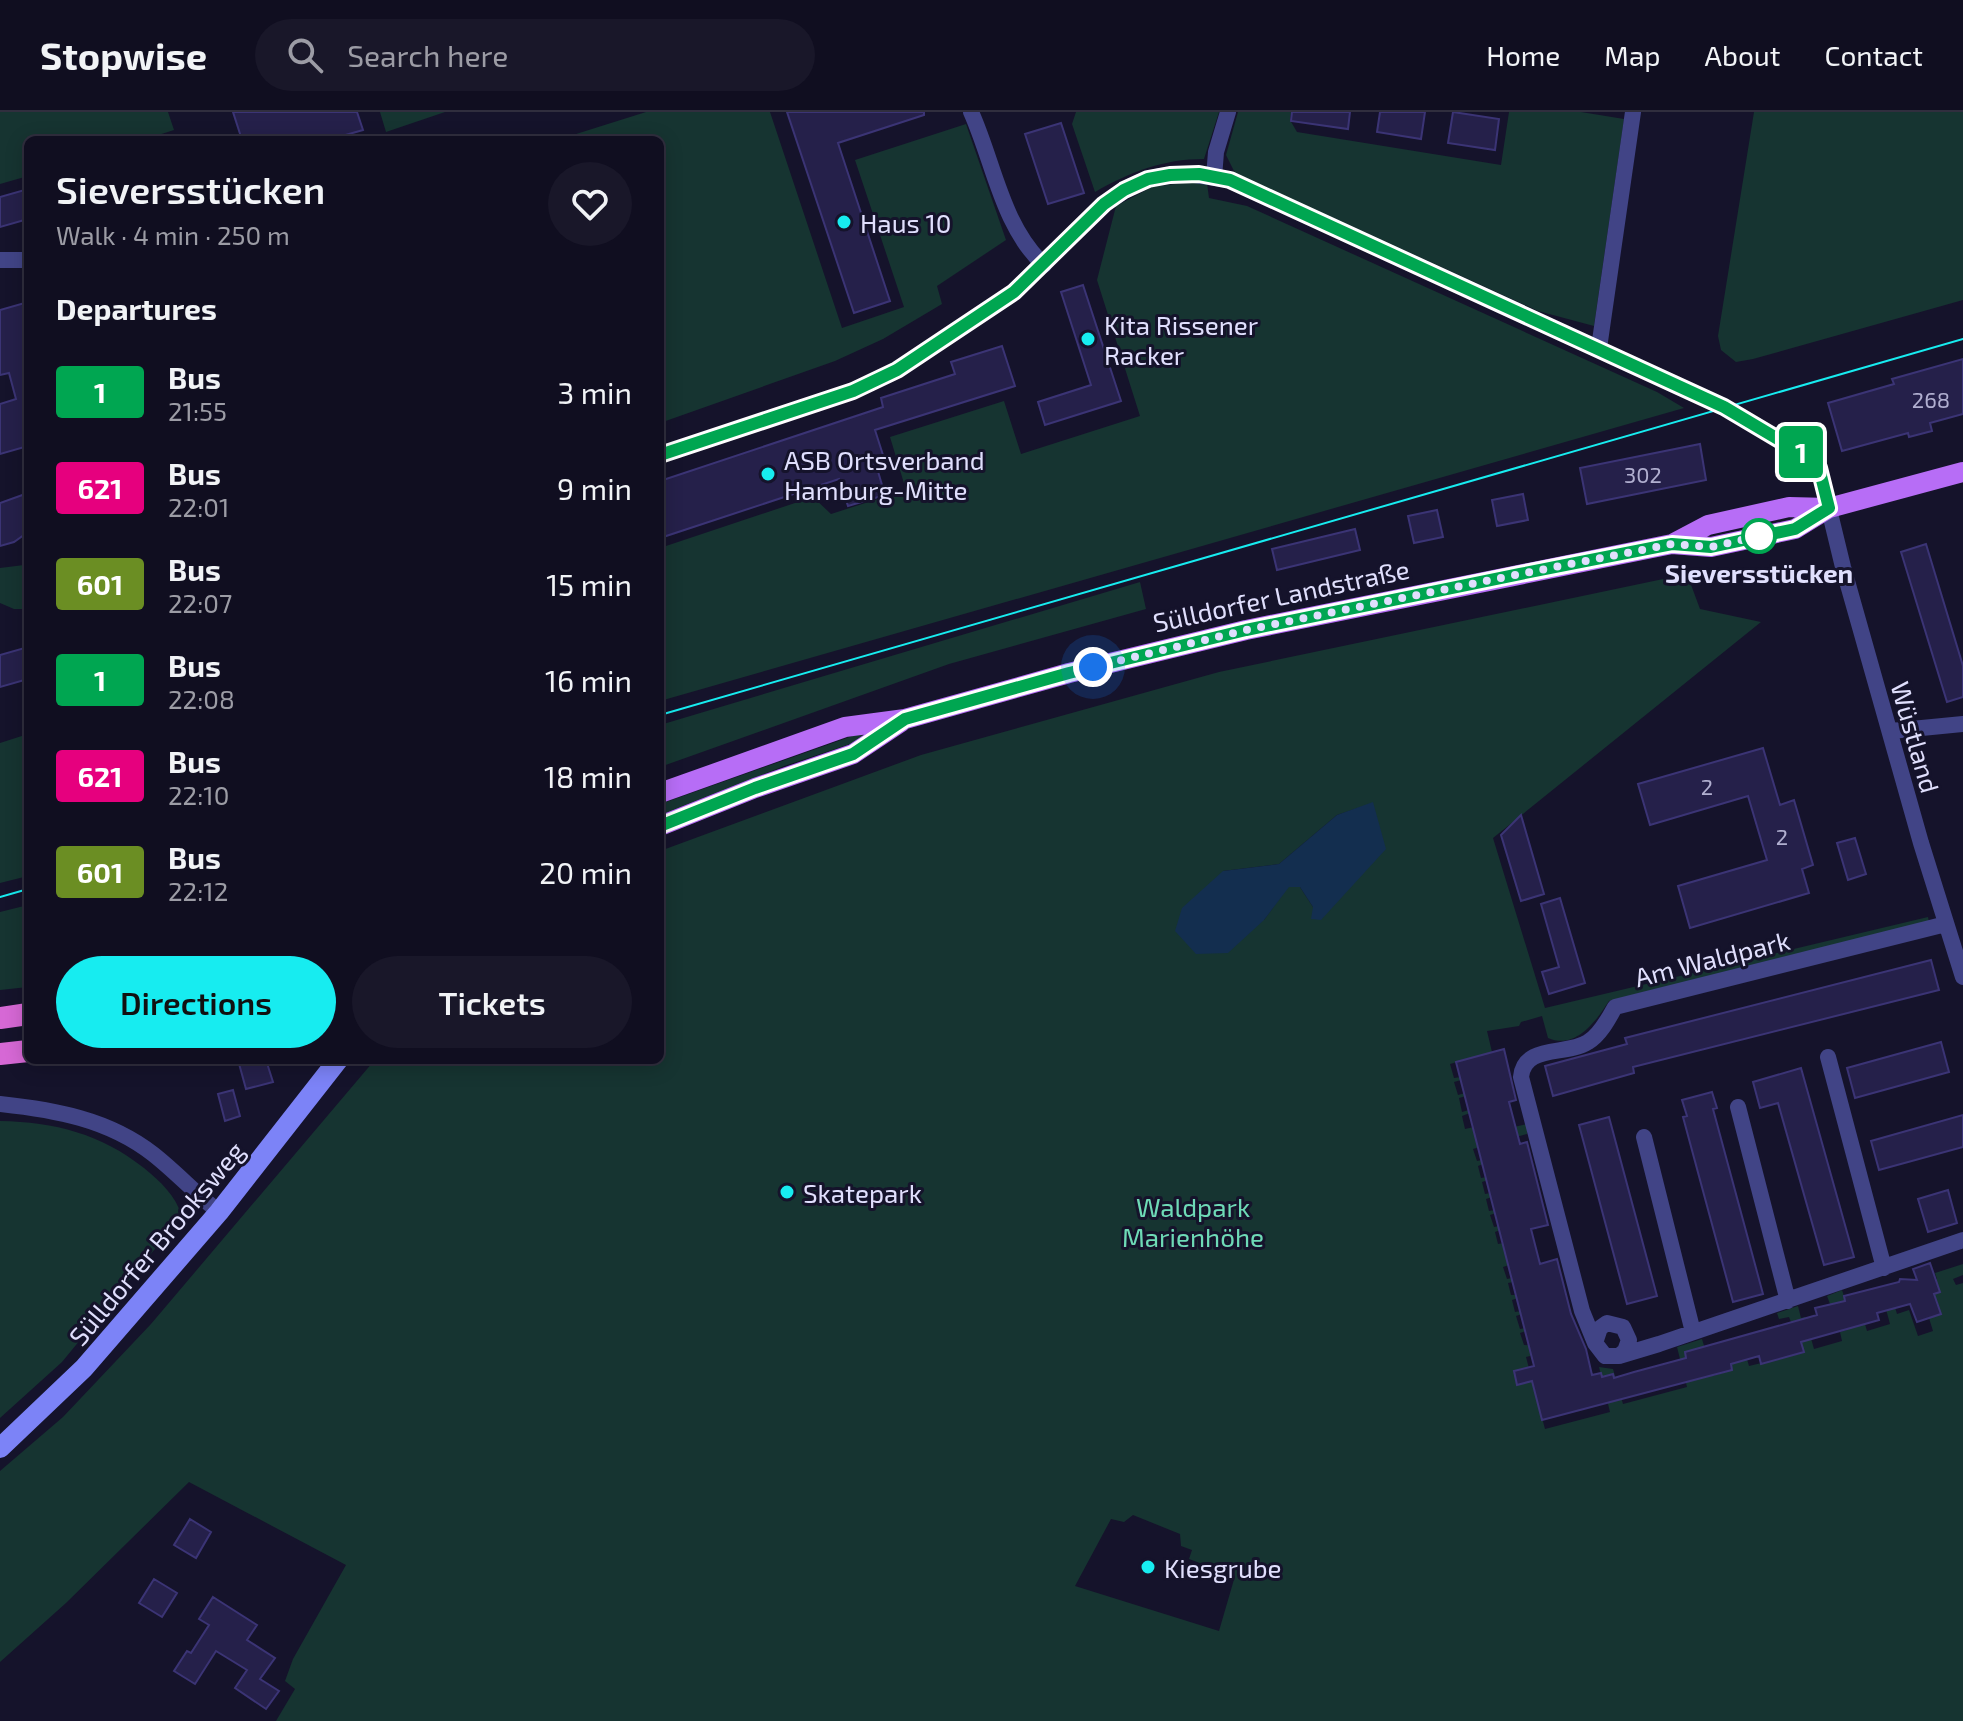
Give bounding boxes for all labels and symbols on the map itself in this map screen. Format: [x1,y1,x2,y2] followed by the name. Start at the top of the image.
[860,207,952,238] place label: Haus 10
[835,213,853,231] marker: Haus 10
[1104,309,1258,370] place label: Kita Rissener Racker
[1079,330,1097,348] marker: Kita Rissener Racker
[1912,386,1950,412] house number: 268
[1775,426,1827,478] line badge: 1
[784,444,985,505] place label: ASB Ortsverband Hamburg-Mitte
[1624,461,1662,487] house number: 302
[759,465,777,483] marker: ASB Ortsverband Hamburg-Mitte
[1742,519,1776,553] marker: Sieversstücken
[1150,553,1412,637] street label: Sülldorfer Landstraße
[1665,557,1853,588] place label: Sieversstücken
[1073,647,1113,687] your location
[1885,678,1947,796] street label: Wüstland
[1701,773,1713,799] house number: 2
[1776,823,1788,849] house number: 2
[1631,924,1793,992] street label: Am Waldpark
[62,1135,250,1351] street label: Sülldorfer Brooksweg
[803,1177,922,1208] place label: Skatepark
[778,1183,796,1201] marker: Skatepark
[1122,1191,1264,1252] park label: Waldpark Marienhöhe
[1164,1552,1282,1583] place label: Kiesgrube
[1139,1558,1157,1576] marker: Kiesgrube

